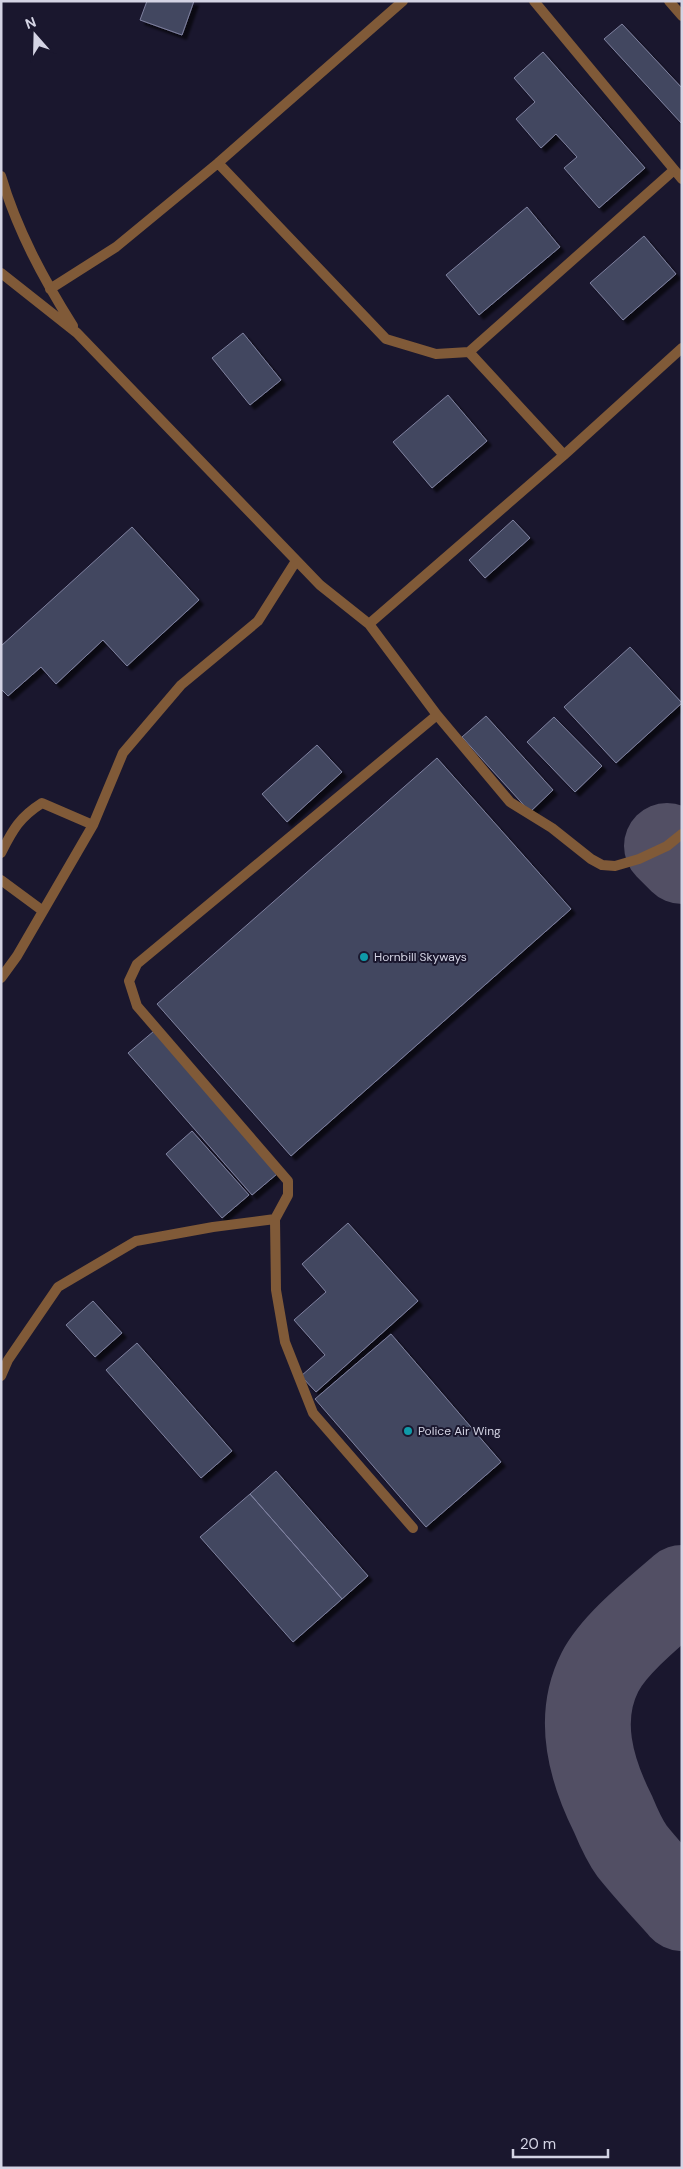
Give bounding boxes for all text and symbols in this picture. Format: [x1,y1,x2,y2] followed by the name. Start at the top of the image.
[10,10,60,60] north arrow
[23,13,38,33] text: N
[374,949,467,965] place label: Hornbill Skyways
[358,951,370,963] marker: Hornbill Skyways
[418,1423,501,1439] place label: Police Air Wing
[402,1425,414,1437] marker: Police Air Wing
[513,2126,608,2158] scale bar
[520,2134,556,2154] text: 20 m

